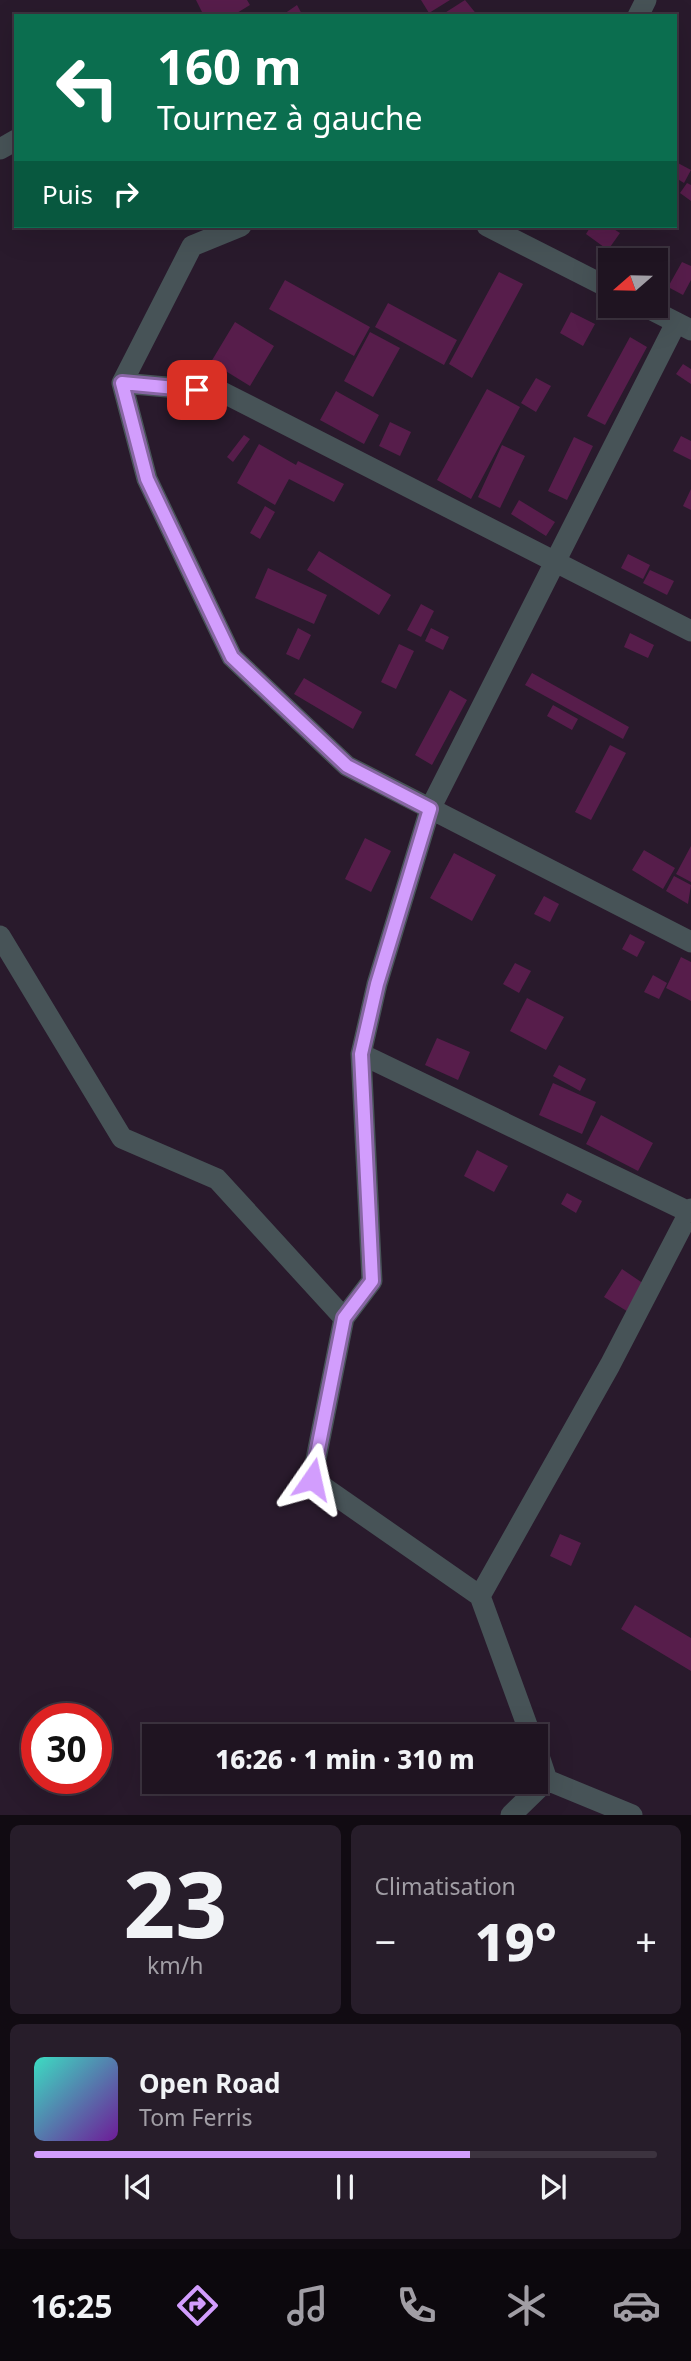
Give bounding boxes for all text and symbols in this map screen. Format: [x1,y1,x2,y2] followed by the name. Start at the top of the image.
[157,33,302,99] text: 160 m
[42,42,133,133] icon: left
[157,96,423,139] text: Tournez à gauche
[107,175,145,213] icon: right
[42,176,93,212] text: Puis
[598,248,668,318] north arrow
[598,248,668,318] map controls
[167,360,227,420] pin
[178,371,216,409] icon: arrive
[275,1442,349,1516] position arrow
[21,1703,112,1794] speed limit sign: 30
[215,1741,475,1777] text: 16:26 · 1 min · 310 m
[123,1841,227,1965] text: 23
[375,1870,516,1902] text: Climatisation
[475,1905,557,1976] text: 19°
[375,1915,396,1967] text: −
[635,1915,657,1967] text: +
[147,1949,204,1981] text: km/h
[139,2065,281,2101] text: Open Road
[139,2101,252,2133] text: Tom Ferris
[119,2168,157,2206] icon: previous
[326,2168,364,2206] icon: pause
[534,2168,572,2206] icon: next
[173,2281,222,2330] icon: directions
[283,2281,332,2330] icon: music
[392,2281,441,2330] icon: phone
[502,2281,551,2330] icon: climate
[612,2281,661,2330] icon: car
[30,2284,113,2327] text: 16:25

